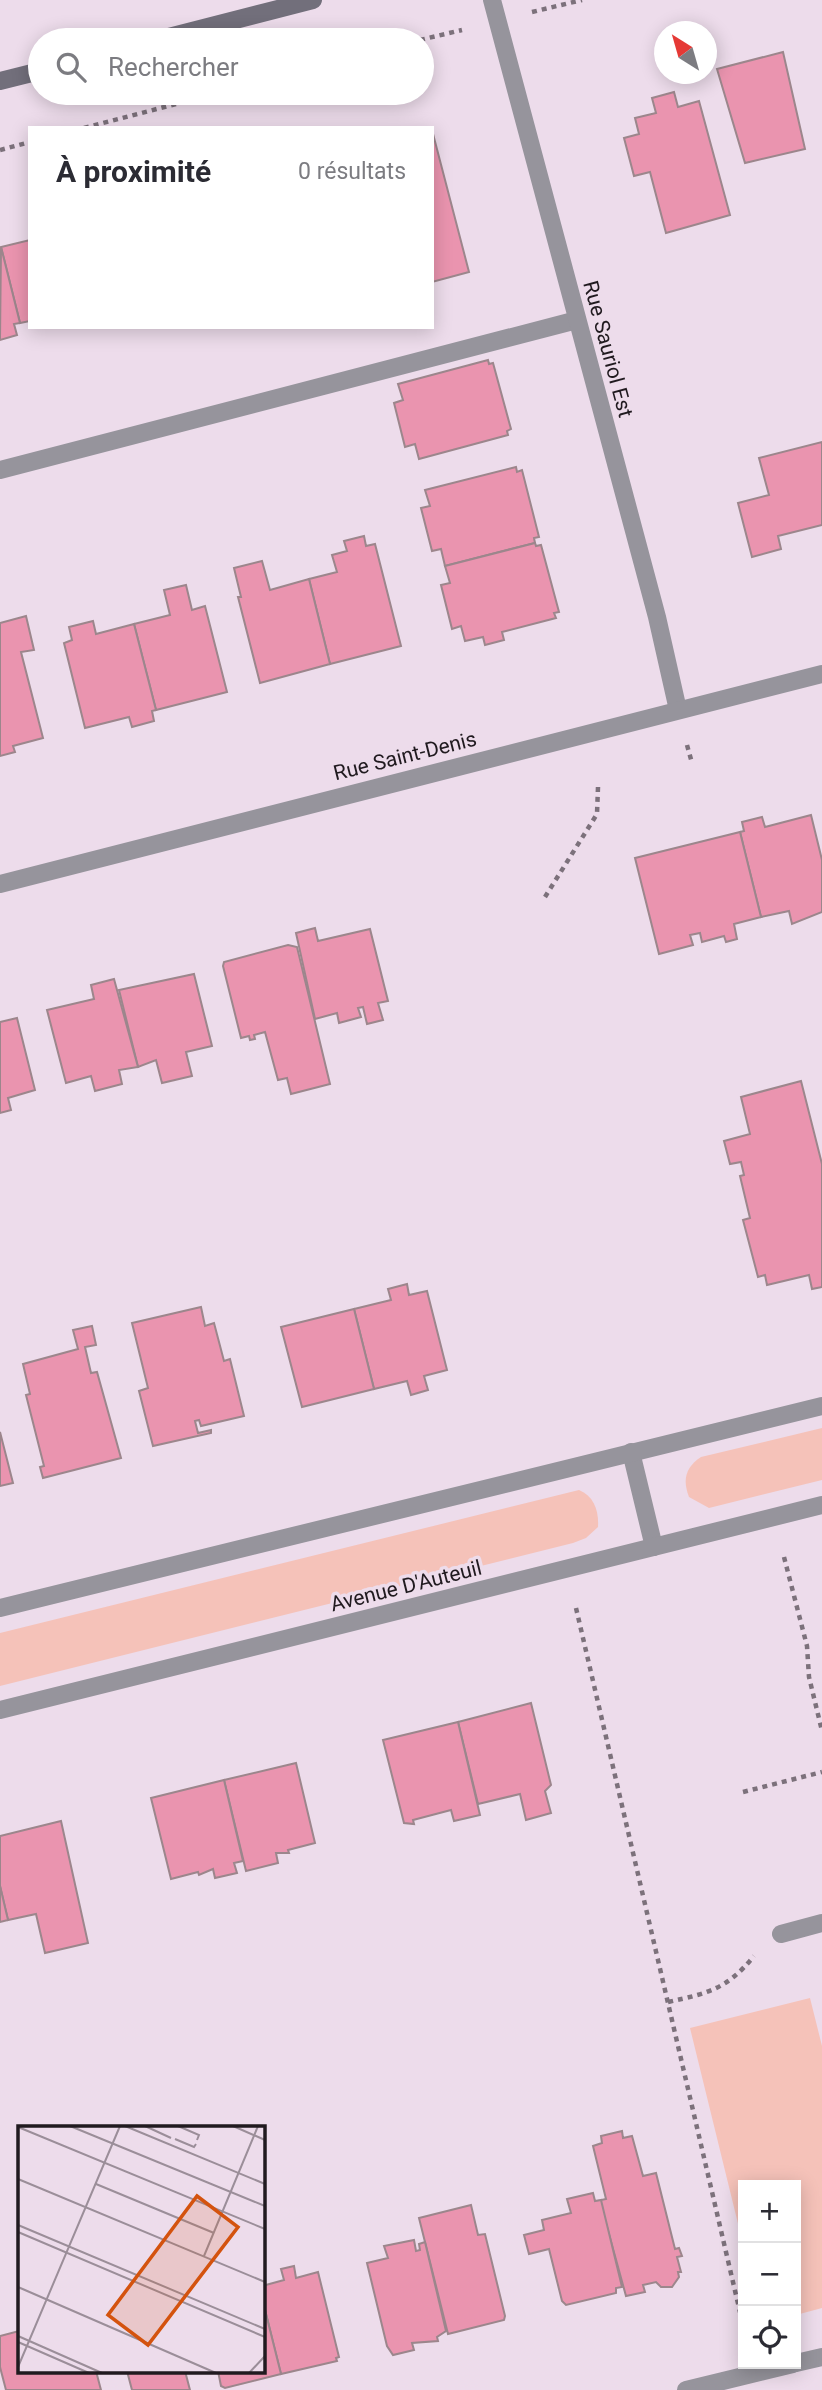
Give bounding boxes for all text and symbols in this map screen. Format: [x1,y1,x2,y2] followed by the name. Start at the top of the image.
[654,21,717,84] north arrow
[28,28,434,105] search box
[52,48,90,86] icon: search
[108,52,239,82] text: Rechercher
[56,154,211,189] text: À proximité
[298,158,406,185] text: 0 résultats
[578,278,638,420] street label: Rue Sauriol Est
[331,727,479,785] street label: Rue Saint-Denis
[328,1556,484,1616] street label: Avenue D'Auteuil
[18,2126,264,2372] inset map
[738,2180,801,2369] map controls
[738,2180,801,2243] button: +
[738,2243,801,2306] button: −
[738,2306,801,2369] button: locate

